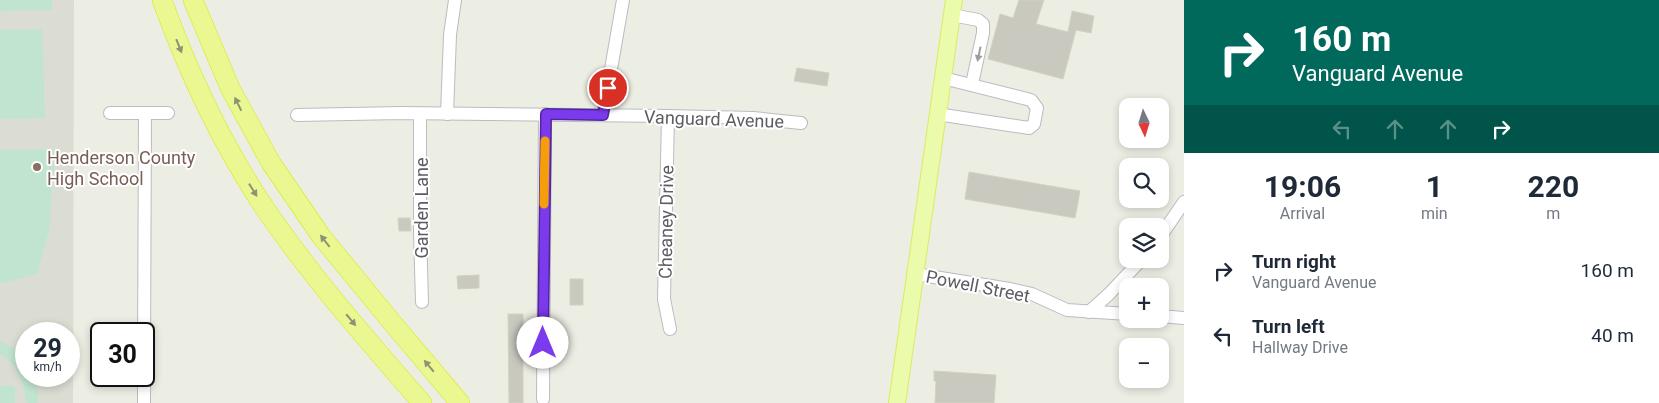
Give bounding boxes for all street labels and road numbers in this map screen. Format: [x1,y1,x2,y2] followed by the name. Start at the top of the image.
[644,106,784,132] street label: Vanguard Avenue
[411,157,432,259] street label: Garden Lane
[655,165,677,279] street label: Cheaney Drive
[924,266,1032,306] street label: Powell Street

